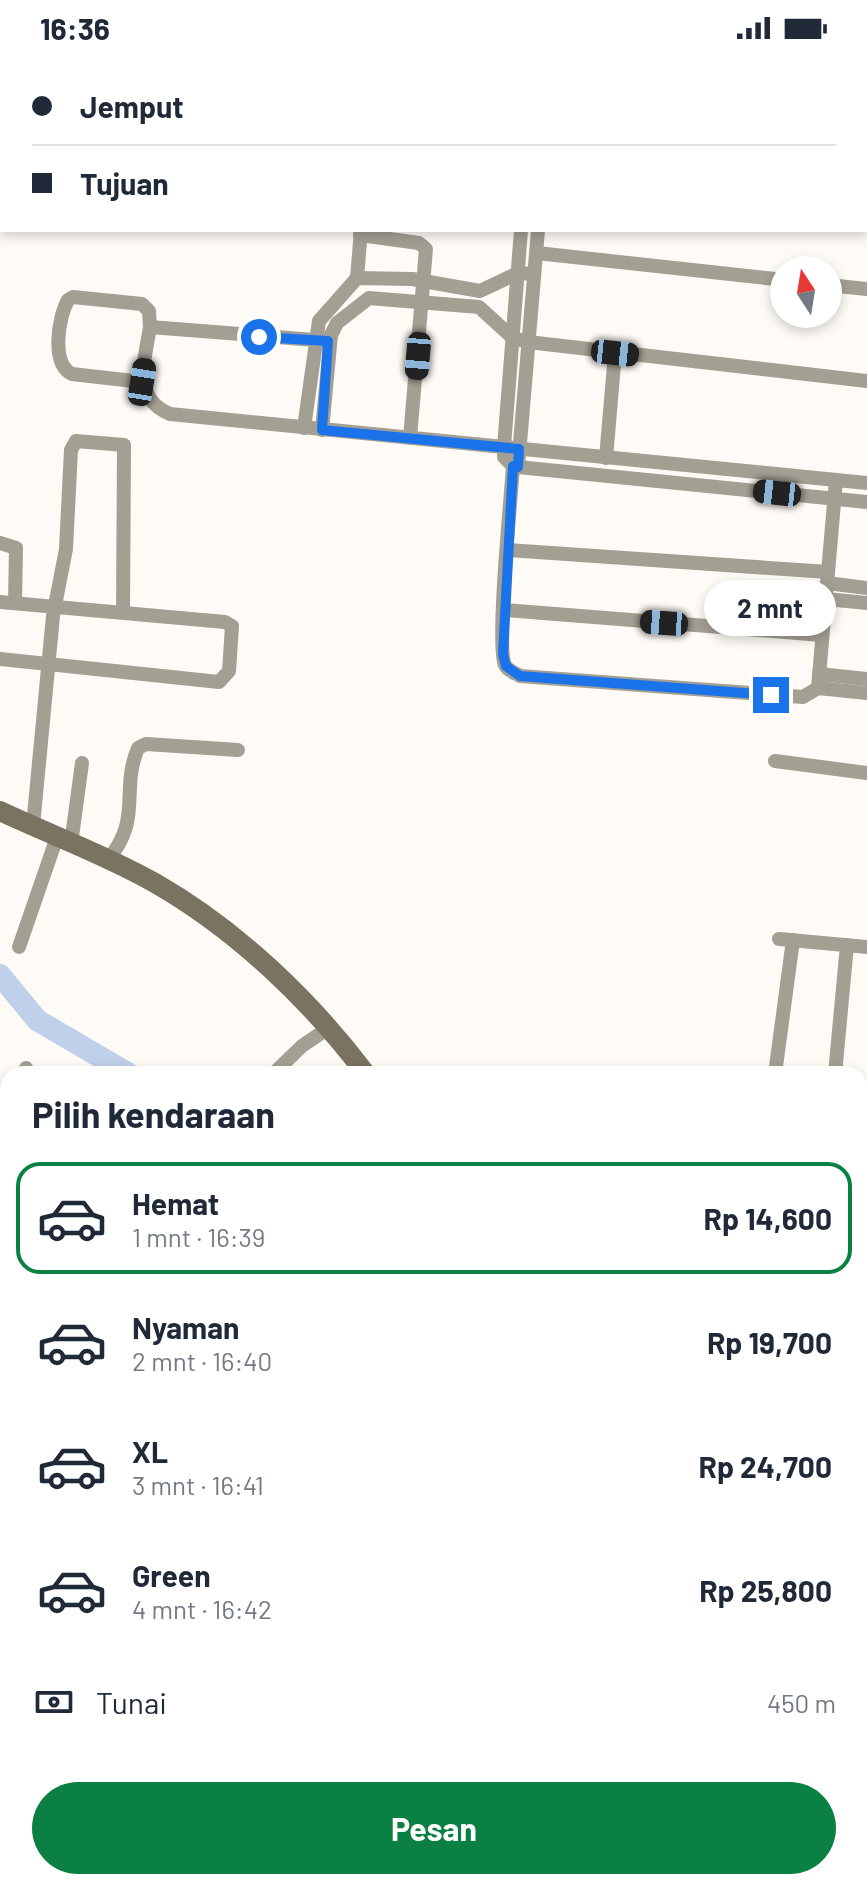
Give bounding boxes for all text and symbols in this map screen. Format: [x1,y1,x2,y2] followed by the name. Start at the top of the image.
[40,10,110,46] text: 16:36
[80,88,184,124] text: Jemput
[80,165,169,201] text: Tujuan
[770,256,842,328] north arrow
[770,256,842,328] map controls
[241,319,277,355] route start
[404,331,432,381] car
[590,339,640,367] car
[126,356,158,408] car
[752,479,802,507] car
[705,579,837,635] callout: 2 mnt
[737,592,803,623] text: 2 mnt
[639,609,689,637] car
[753,677,789,713] route end
[32,1092,275,1135] text: Pilih kendaraan
[36,1182,108,1254] icon: car
[132,1185,219,1221] text: Hemat
[704,1200,832,1236] text: Rp 14,600
[132,1221,265,1252] text: 1 mnt · 16:39
[36,1306,108,1378] icon: car
[132,1309,239,1345] text: Nyaman
[707,1324,832,1360] text: Rp 19,700
[132,1345,272,1376] text: 2 mnt · 16:40
[36,1430,108,1502] icon: car
[132,1433,168,1469] text: XL
[699,1448,832,1484] text: Rp 24,700
[132,1469,264,1500] text: 3 mnt · 16:41
[36,1554,108,1626] icon: car
[132,1557,211,1593] text: Green
[699,1572,832,1608] text: Rp 25,800
[132,1593,272,1624] text: 4 mnt · 16:42
[32,1680,76,1724] icon: cash
[96,1684,167,1720] text: Tunai
[767,1687,836,1718] text: 450 m
[32,1782,836,1874] button: Pesan

